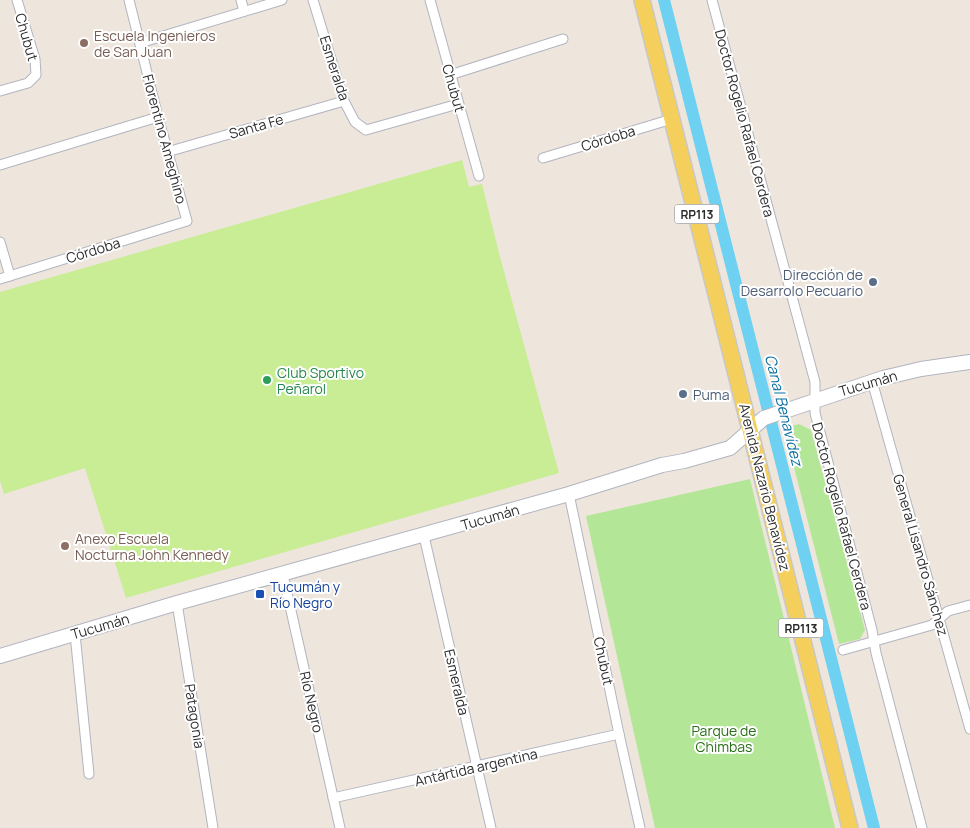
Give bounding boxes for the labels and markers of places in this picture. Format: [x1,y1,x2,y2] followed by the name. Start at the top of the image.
[94,26,216,61] place label: Escuela Ingenieros de San Juan
[78,37,90,49] marker: Escuela Ingenieros de San Juan
[741,265,863,300] place label: Dirección de Desarrolo Pecuario
[867,276,879,288] marker: Dirección de Desarrolo Pecuario
[277,363,364,398] place label: Club Sportivo Peñarol
[261,374,273,386] marker: Club Sportivo Peñarol
[693,385,729,404] place label: Puma
[677,388,689,400] marker: Puma
[75,529,229,564] place label: Anexo Escuela Nocturna John Kennedy
[59,540,71,552] marker: Anexo Escuela Nocturna John Kennedy
[270,577,341,612] place label: Tucumán y Río Negro
[254,588,266,600] marker: Tucumán y Río Negro

